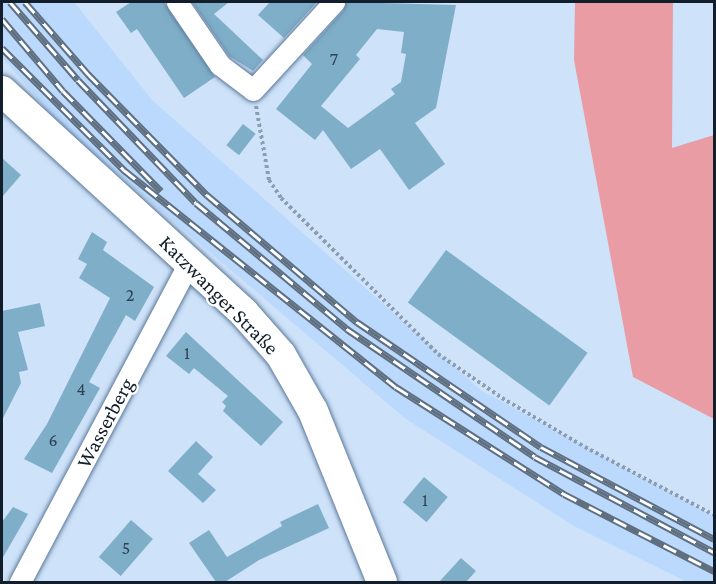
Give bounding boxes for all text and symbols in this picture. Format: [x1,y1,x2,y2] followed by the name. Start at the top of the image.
[330,48,338,70] house number: 7
[154,230,284,360] street label: Katzwanger Straße
[126,284,134,306] house number: 2
[184,342,190,364] house number: 1
[71,374,139,472] street label: Wasserberg
[76,378,86,400] house number: 4
[48,429,58,451] house number: 6
[422,489,428,511] house number: 1
[122,537,130,559] house number: 5

